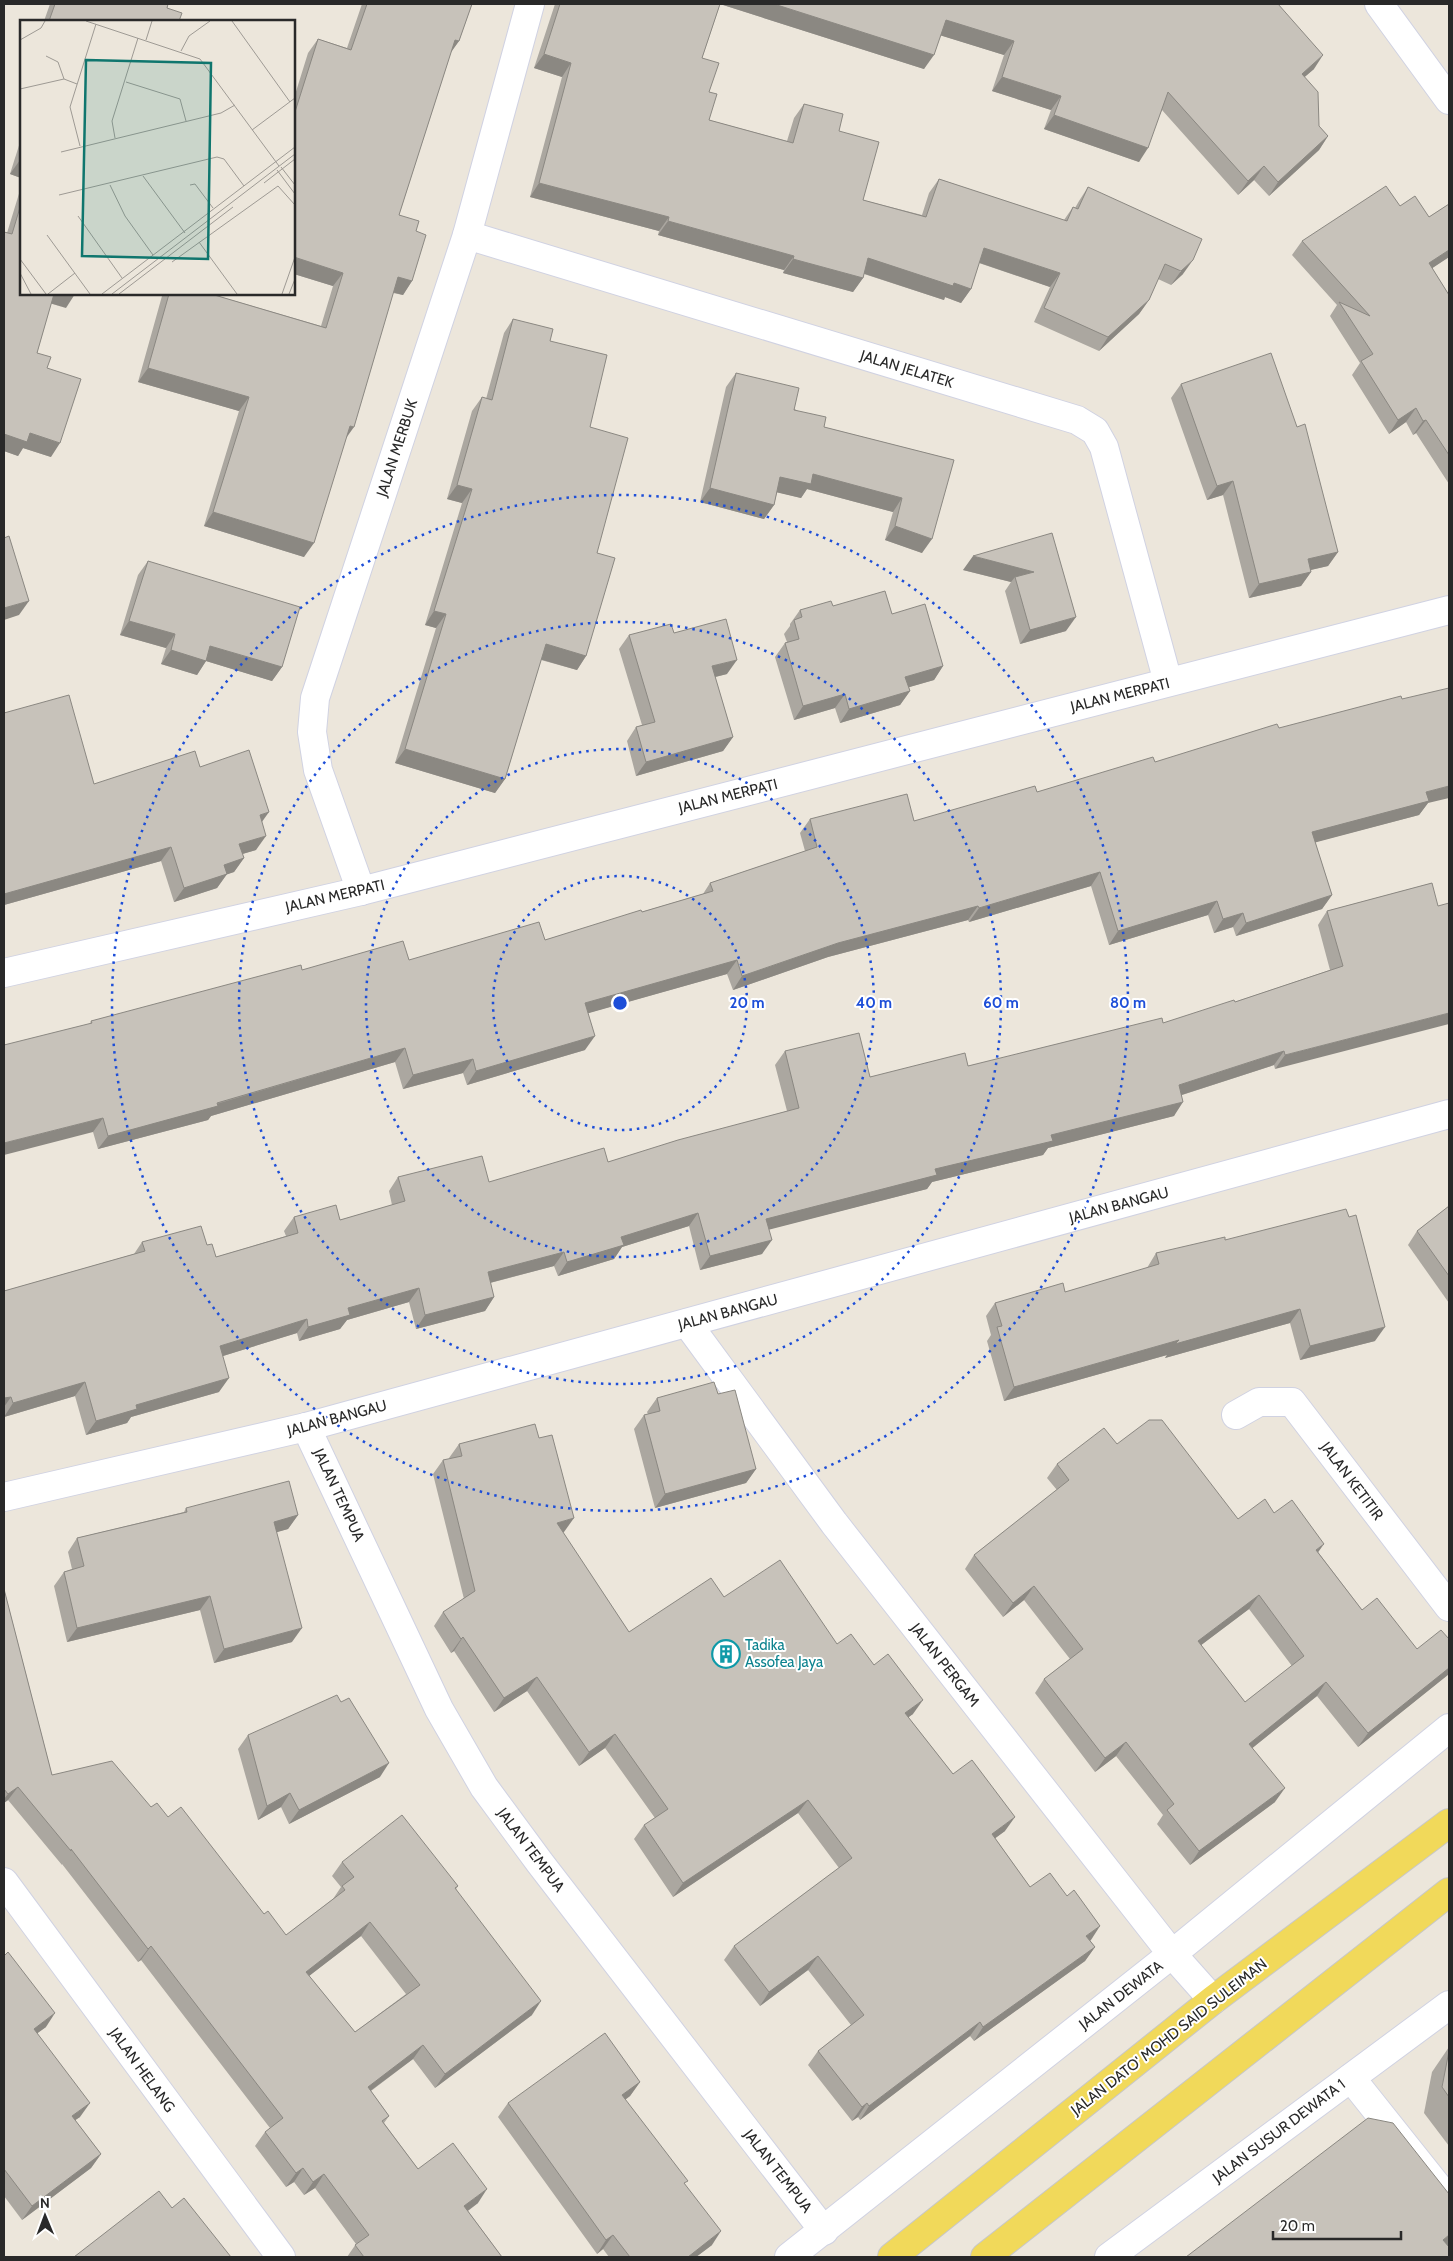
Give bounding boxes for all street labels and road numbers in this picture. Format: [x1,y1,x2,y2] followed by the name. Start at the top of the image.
[857,346,956,392] street label: JALAN JELATEK
[372,396,421,500] street label: JALAN MERBUK
[1068,674,1171,716] street label: JALAN MERPATI
[676,775,779,817] street label: JALAN MERPATI
[283,876,386,916] street label: JALAN MERPATI
[1066,1183,1171,1227] street label: JALAN BANGAU
[675,1290,780,1334] street label: JALAN BANGAU
[284,1396,389,1440] street label: JALAN BANGAU
[1316,1438,1387,1524] street label: JALAN KETITIR
[309,1445,369,1545] street label: JALAN TEMPUA
[906,1619,983,1710] street label: JALAN PERGAM
[493,1804,569,1896] street label: JALAN TEMPUA
[1067,1955,1271,2120] street label: JALAN DATO' MOHD SAID SULEIMAN
[1075,1956,1167,2034] street label: JALAN DEWATA
[105,2023,179,2116] street label: JALAN HELANG
[1208,2075,1349,2187] street label: JALAN SUSUR DEWATA 1
[739,2125,817,2217] street label: JALAN TEMPUA

